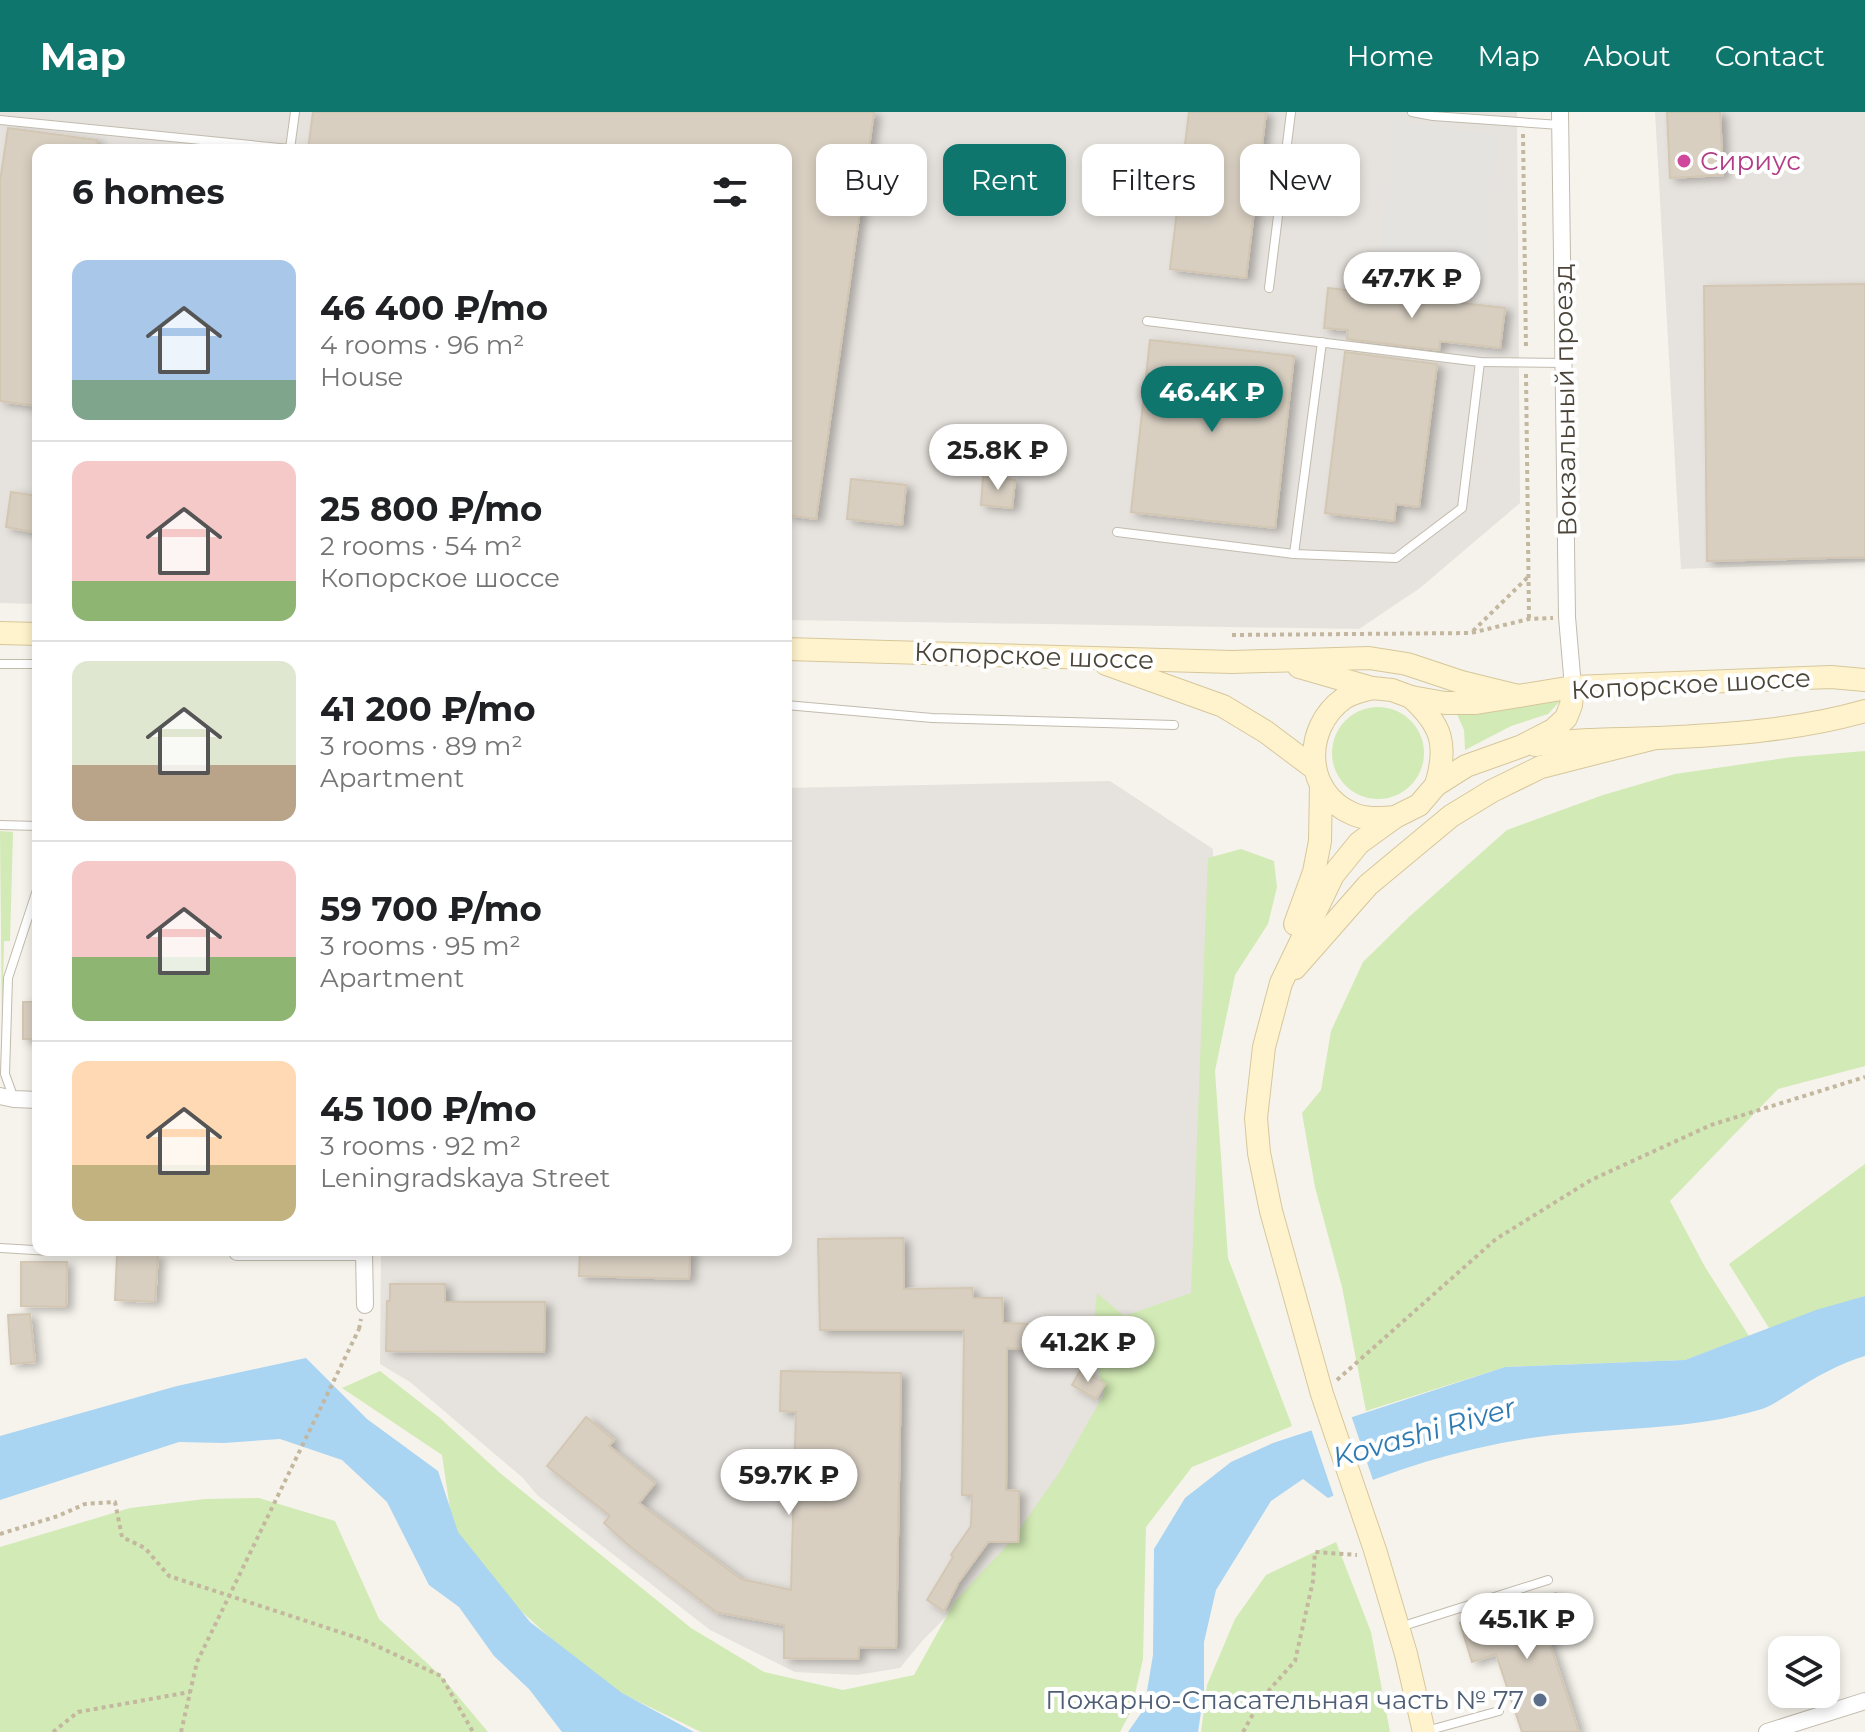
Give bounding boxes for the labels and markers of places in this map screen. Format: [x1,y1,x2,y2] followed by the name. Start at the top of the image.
[1700,145,1801,177] place label: Сириус
[1675,152,1693,170] marker: Сириус
[1338,252,1486,320] pin: 47.7K ₽
[1138,366,1286,434] pin: 46.4K ₽
[924,424,1072,492] pin: 25.8K ₽
[1014,1316,1162,1384] pin: 41.2K ₽
[715,1449,863,1517] pin: 59.7K ₽
[1453,1593,1601,1661] pin: 45.1K ₽
[1045,1684,1524,1716] place label: Пожарно-Спасательная часть № 77
[1531,1691,1549,1709] marker: Пожарно-Спасательная часть № 77

